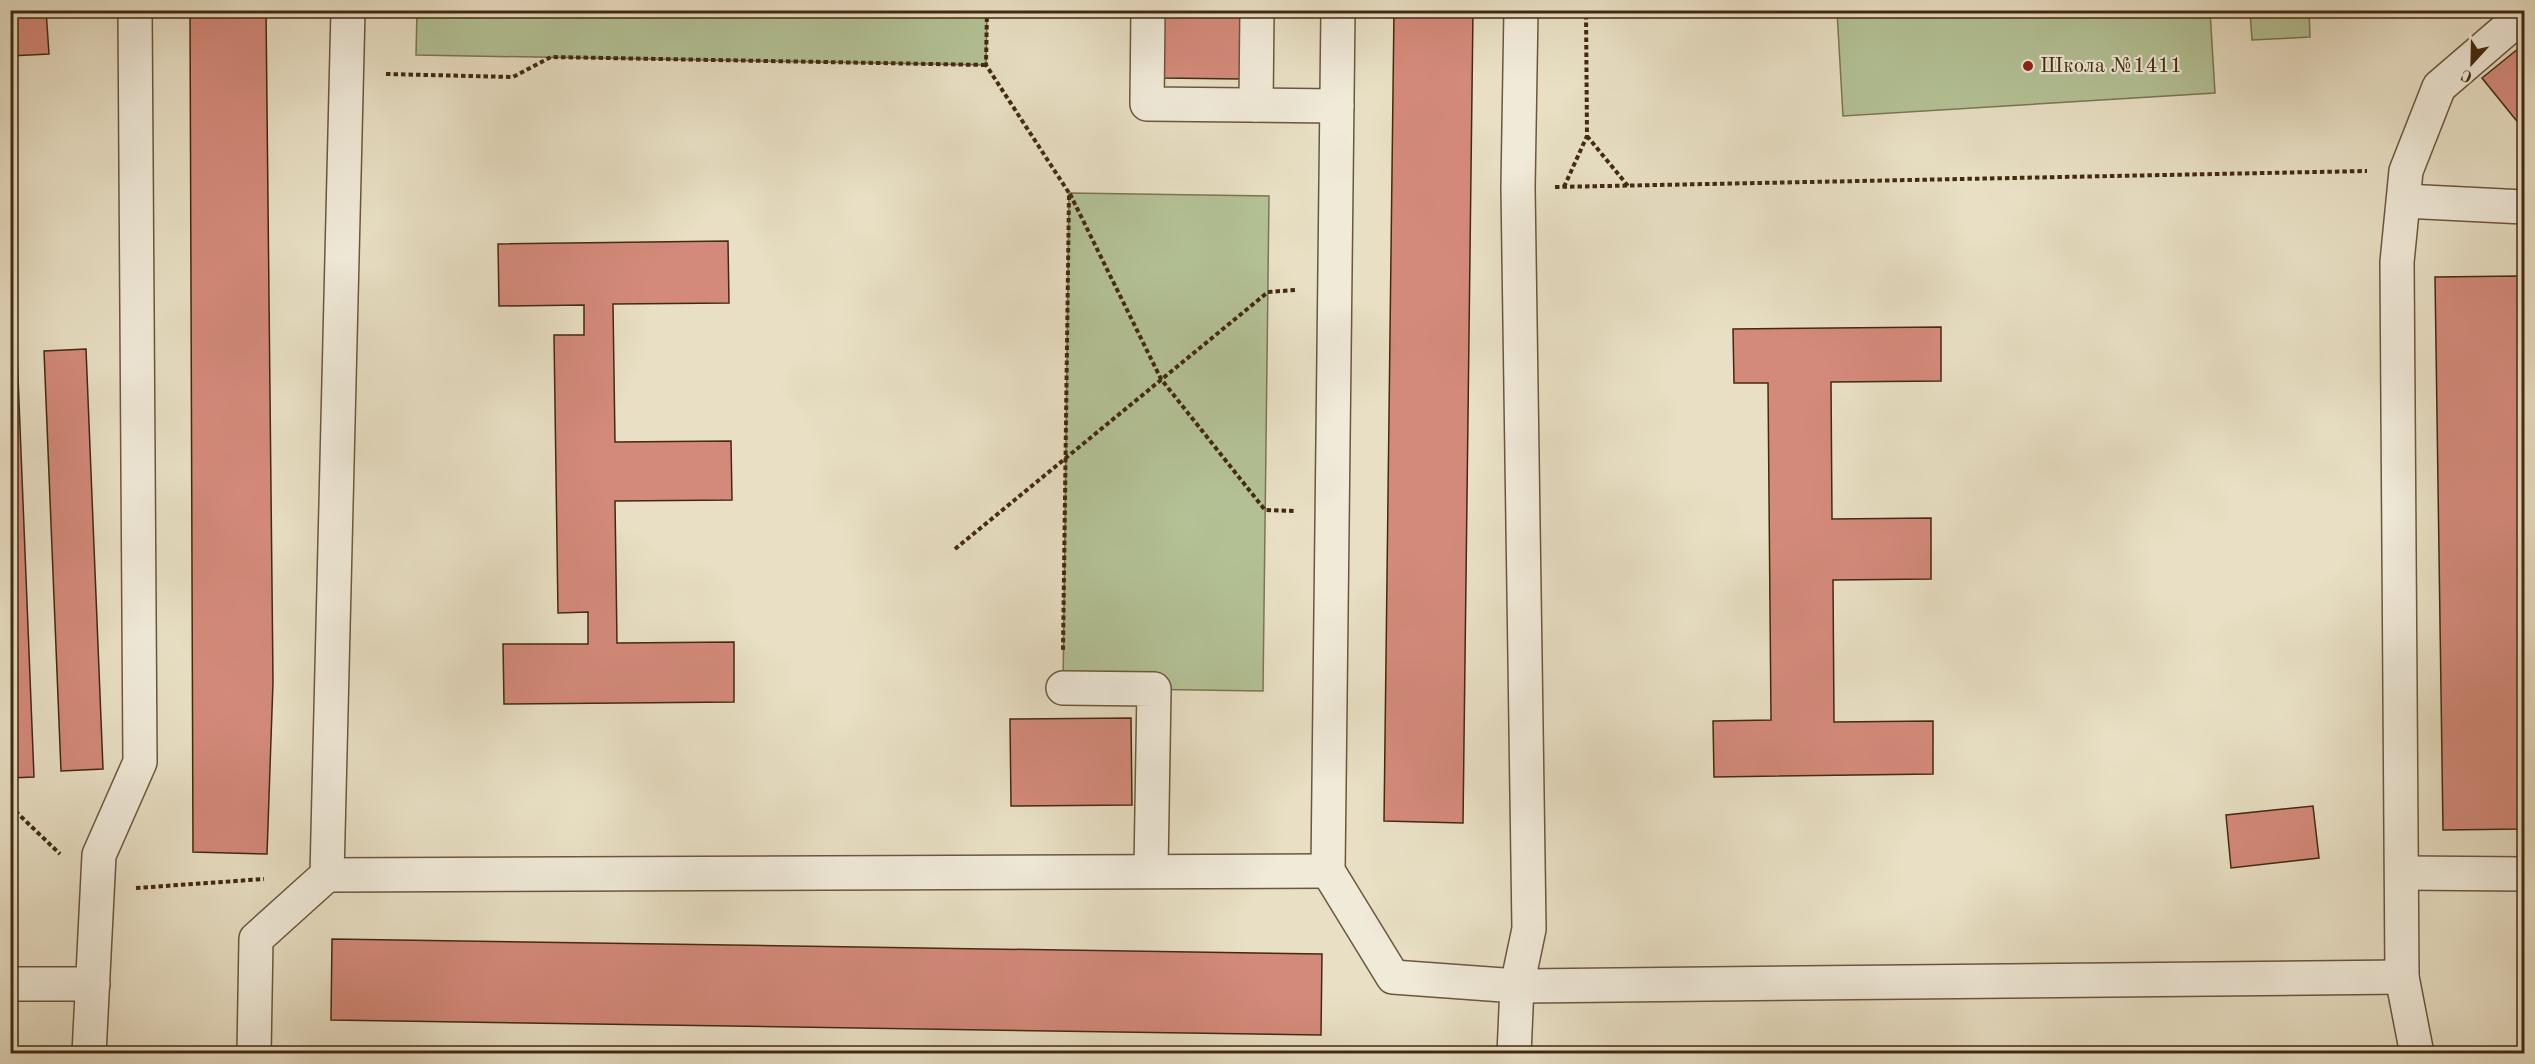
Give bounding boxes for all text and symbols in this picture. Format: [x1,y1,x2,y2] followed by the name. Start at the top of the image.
[2442,33,2502,93] north arrow
[2040,56,2182,77] place label: Школа №1411
[2021,59,2035,73] marker: Школа №1411
[2459,66,2475,84] text: С

